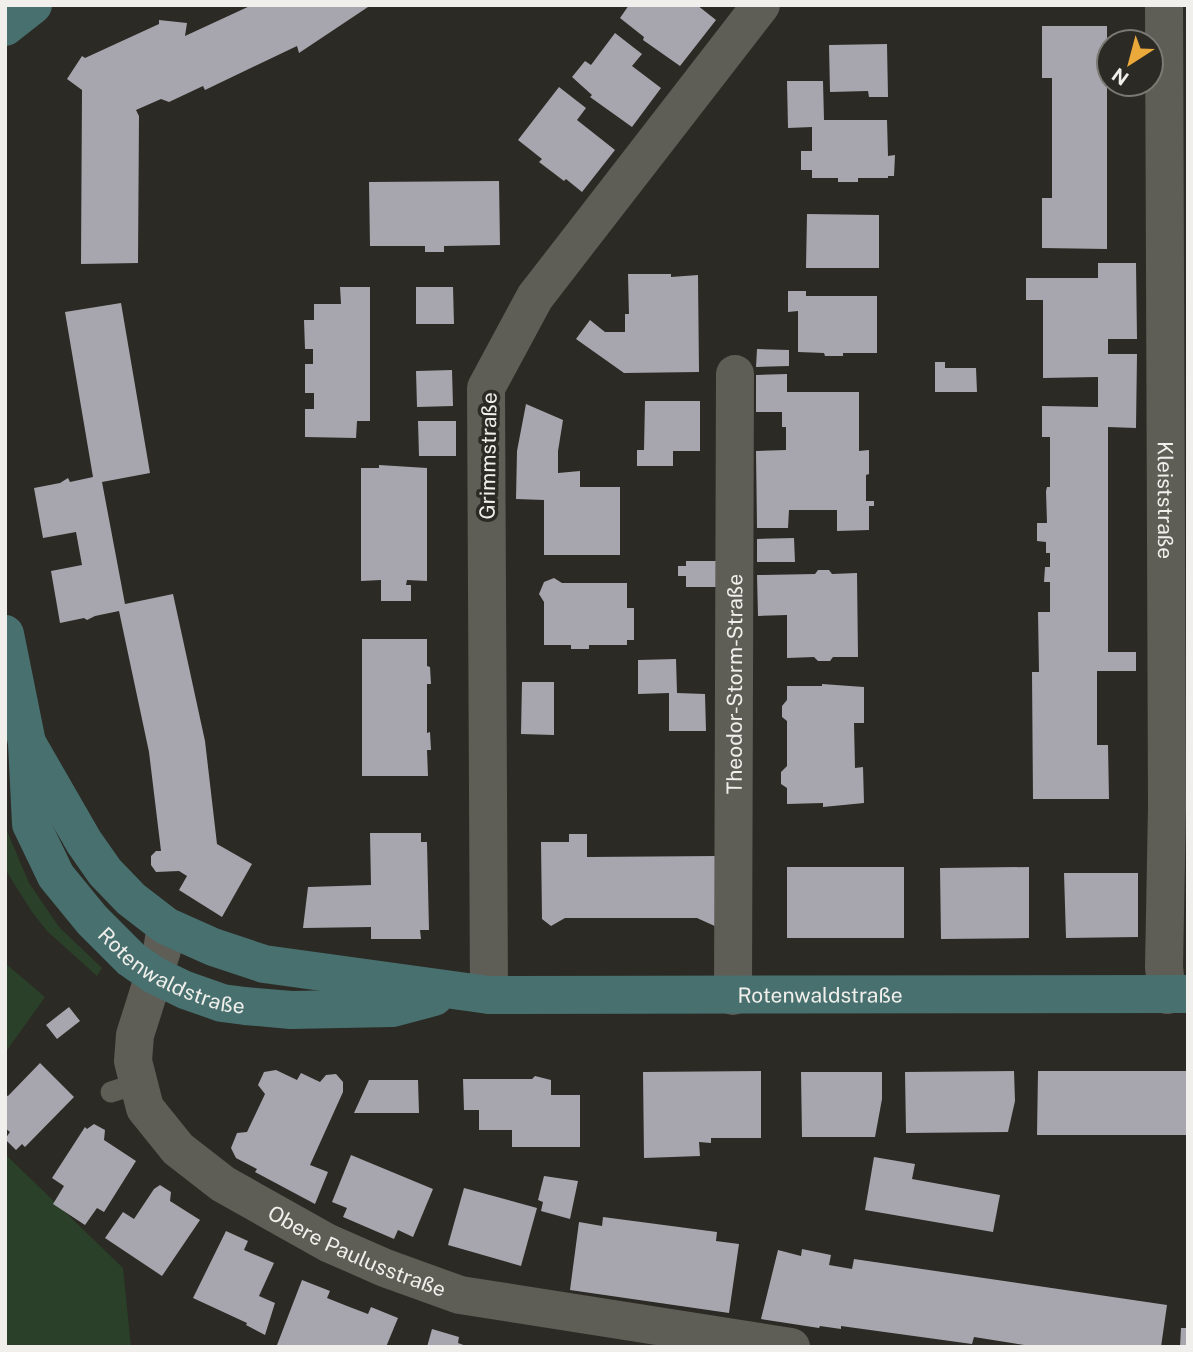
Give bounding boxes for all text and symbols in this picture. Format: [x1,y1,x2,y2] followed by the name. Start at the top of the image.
[1095,28,1165,98] north arrow
[1108,63,1132,90] text: N
[474,392,502,520] street label: Grimmstraße
[1153,441,1179,559] street label: Kleiststraße
[721,574,747,794] street label: Theodor-Storm-Straße
[93,921,246,1018] street label: Rotenwaldstraße
[737,982,903,1007] street label: Rotenwaldstraße
[264,1199,449,1301] street label: Obere Paulusstraße

